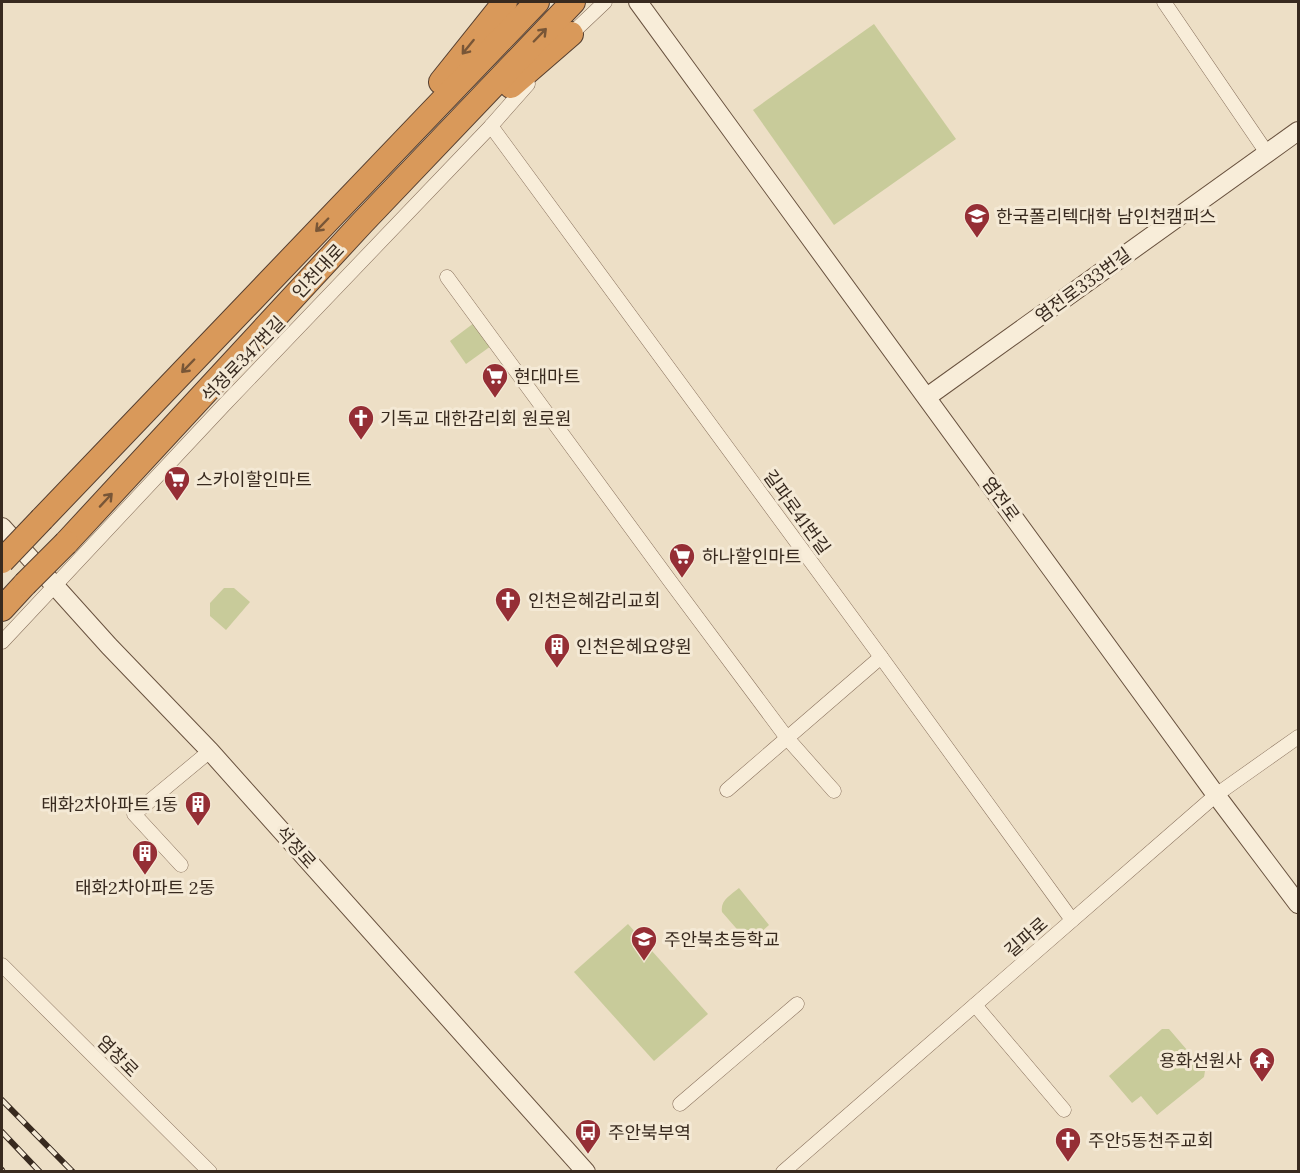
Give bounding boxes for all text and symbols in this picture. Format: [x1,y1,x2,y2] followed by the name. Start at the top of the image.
[533,28,547,43] one-way arrow
[462,39,475,55] one-way arrow
[962,201,992,239] school or university icon: 한국폴리텍대학 남인천캠퍼스
[996,205,1216,228] place label: 한국폴리텍대학 남인천캠퍼스
[315,218,329,233] one-way arrow
[287,239,349,303] street label: 인천대로
[1031,243,1135,327] street label: 염전로333번길
[196,311,290,407] street label: 석정로347번길
[180,359,195,374] one-way arrow
[480,361,510,399] supermarket icon: 현대마트
[514,365,580,388] place label: 현대마트
[346,403,376,441] church icon: 기독교 대한감리회 원로원
[380,407,572,430] place label: 기독교 대한감리회 원로원
[162,464,192,502] supermarket icon: 스카이할인마트
[759,465,835,559] street label: 길파로41번길
[196,468,312,491] place label: 스카이할인마트
[977,472,1025,526] street label: 염전로
[99,492,113,507] one-way arrow
[667,541,697,579] supermarket icon: 하나할인마트
[702,545,801,568] place label: 하나할인마트
[493,585,523,623] church icon: 인천은혜감리교회
[528,589,660,612] place label: 인천은혜감리교회
[542,631,572,669] building icon: 인천은혜요양원
[576,635,692,658] place label: 인천은혜요양원
[183,789,213,827] building icon: 태화2차아파트 1동
[41,793,178,816] place label: 태화2차아파트 1동
[271,821,321,873] street label: 석정로
[130,838,160,876] building icon: 태화2차아파트 2동
[75,876,215,899] place label: 태화2차아파트 2동
[1000,912,1052,962] street label: 길파로
[629,924,659,962] school or university icon: 주안북초등학교
[664,928,780,951] place label: 주안북초등학교
[92,1030,144,1082] street label: 염창로
[1247,1045,1277,1083] temple icon: 용화선원사
[1159,1049,1242,1072] place label: 용화선원사
[573,1117,603,1155] bus stop icon: 주안북부역
[608,1121,691,1144] place label: 주안북부역
[1053,1125,1083,1163] church icon: 주안5동천주교회
[1088,1129,1214,1152] place label: 주안5동천주교회

